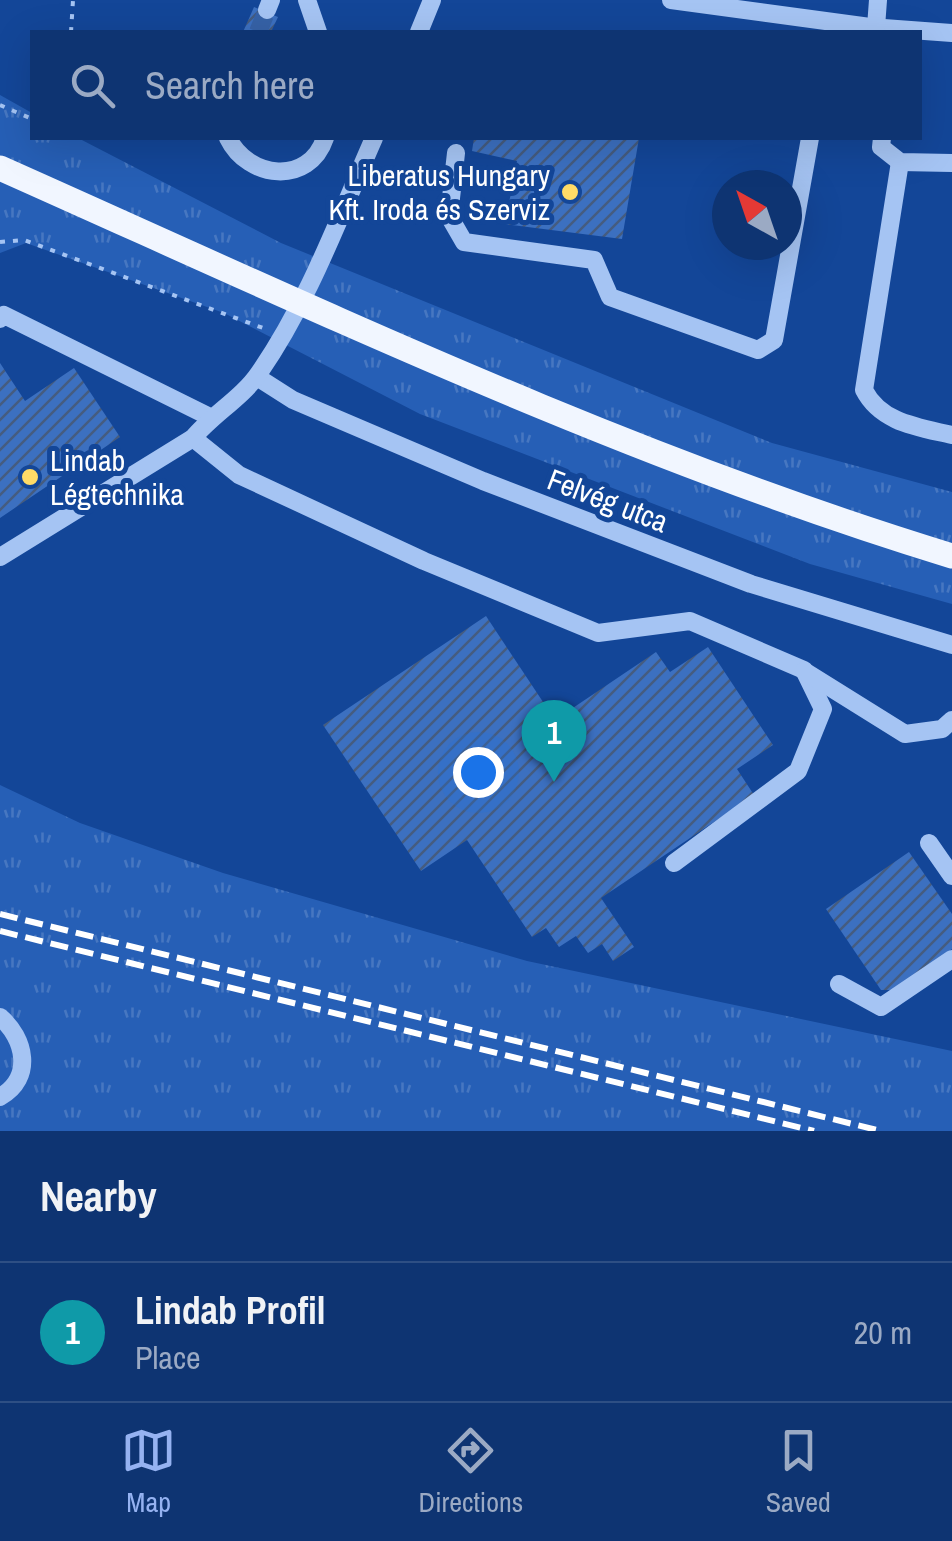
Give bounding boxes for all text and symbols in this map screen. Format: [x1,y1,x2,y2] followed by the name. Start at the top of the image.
[30,30,922,140] search box
[65,58,120,113] icon: search
[145,60,315,111] text: Search here
[328,155,551,229] place label: Liberatus Hungary Kft. Iroda és Szerviz
[712,170,802,260] north arrow
[559,181,581,203] marker: Liberatus Hungary Kft. Iroda és Szerviz
[50,440,184,514] place label: Lindab Légtechnika
[542,459,674,541] street label: Felvég utca
[19,466,41,488] marker: Lindab Légtechnika
[522,700,586,782] pin: 1
[453,747,504,798] your location
[40,1168,157,1224] text: Nearby
[135,1285,325,1336] text: Lindab Profil
[65,1311,80,1354] text: 1
[854,1311,912,1354] text: 20 m
[135,1336,201,1379] text: Place
[121,1423,176,1521] tab: Map
[419,1423,523,1521] tab: Directions
[766,1423,831,1521] tab: Saved

